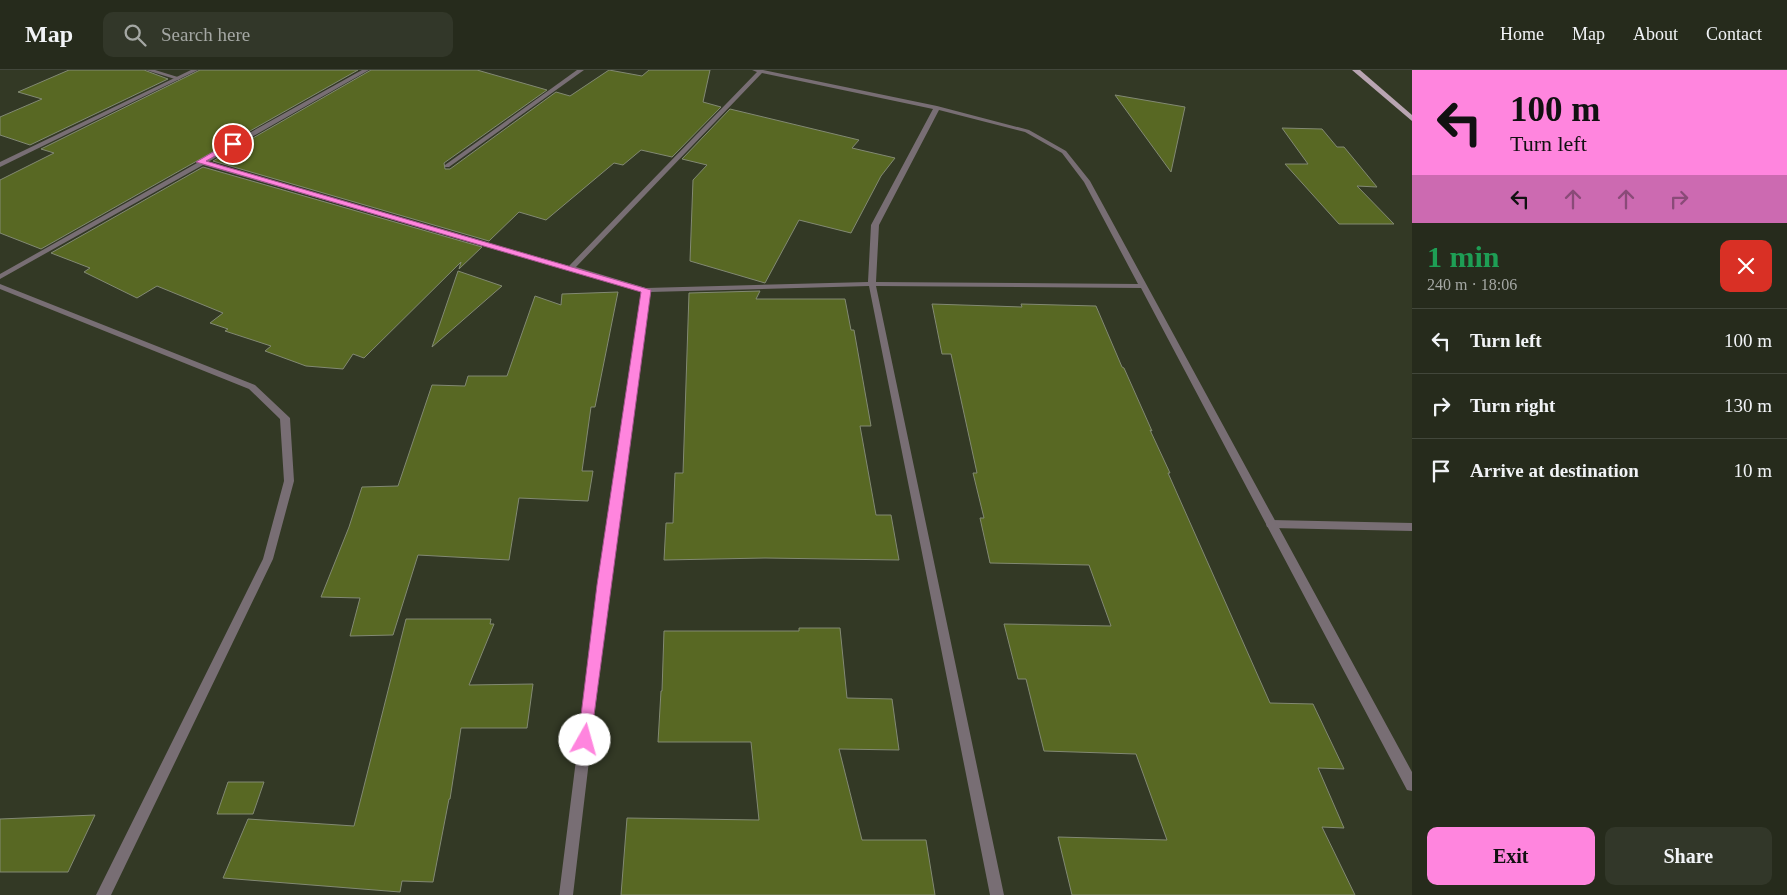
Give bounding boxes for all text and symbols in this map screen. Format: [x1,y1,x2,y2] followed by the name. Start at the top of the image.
[103,12,453,57] search box
[25,21,73,47] text: Map
[121,21,149,49] icon: search
[161,24,250,45] text: Search here
[1500,24,1544,44] text: Home
[1572,24,1605,44] text: Map
[1633,24,1678,44] text: About
[1706,24,1762,44] text: Contact
[1427,90,1492,155] icon: left
[1510,90,1600,129] text: 100 m
[212,123,254,165] pin
[219,130,247,158] icon: arrive
[1510,131,1587,156] text: Turn left
[1506,185,1534,213] icon: left
[1559,185,1587,213] icon: ahead
[1612,185,1640,213] icon: ahead
[1665,185,1693,213] icon: right
[1427,240,1500,273] text: 1 min
[1720,240,1772,292] button: close
[1427,276,1517,293] text: 240 m · 18:06
[1427,327,1455,355] icon: left
[1470,330,1542,351] text: Turn left
[1724,330,1772,351] text: 100 m
[1427,392,1455,420] icon: right
[1470,395,1555,416] text: Turn right
[1724,395,1772,416] text: 130 m
[1427,457,1455,485] icon: arrive
[1470,460,1639,481] text: Arrive at destination
[1733,460,1772,481] text: 10 m
[558,713,610,765] position arrow
[1427,827,1595,885] button: Exit
[1605,827,1772,885] button: Share

